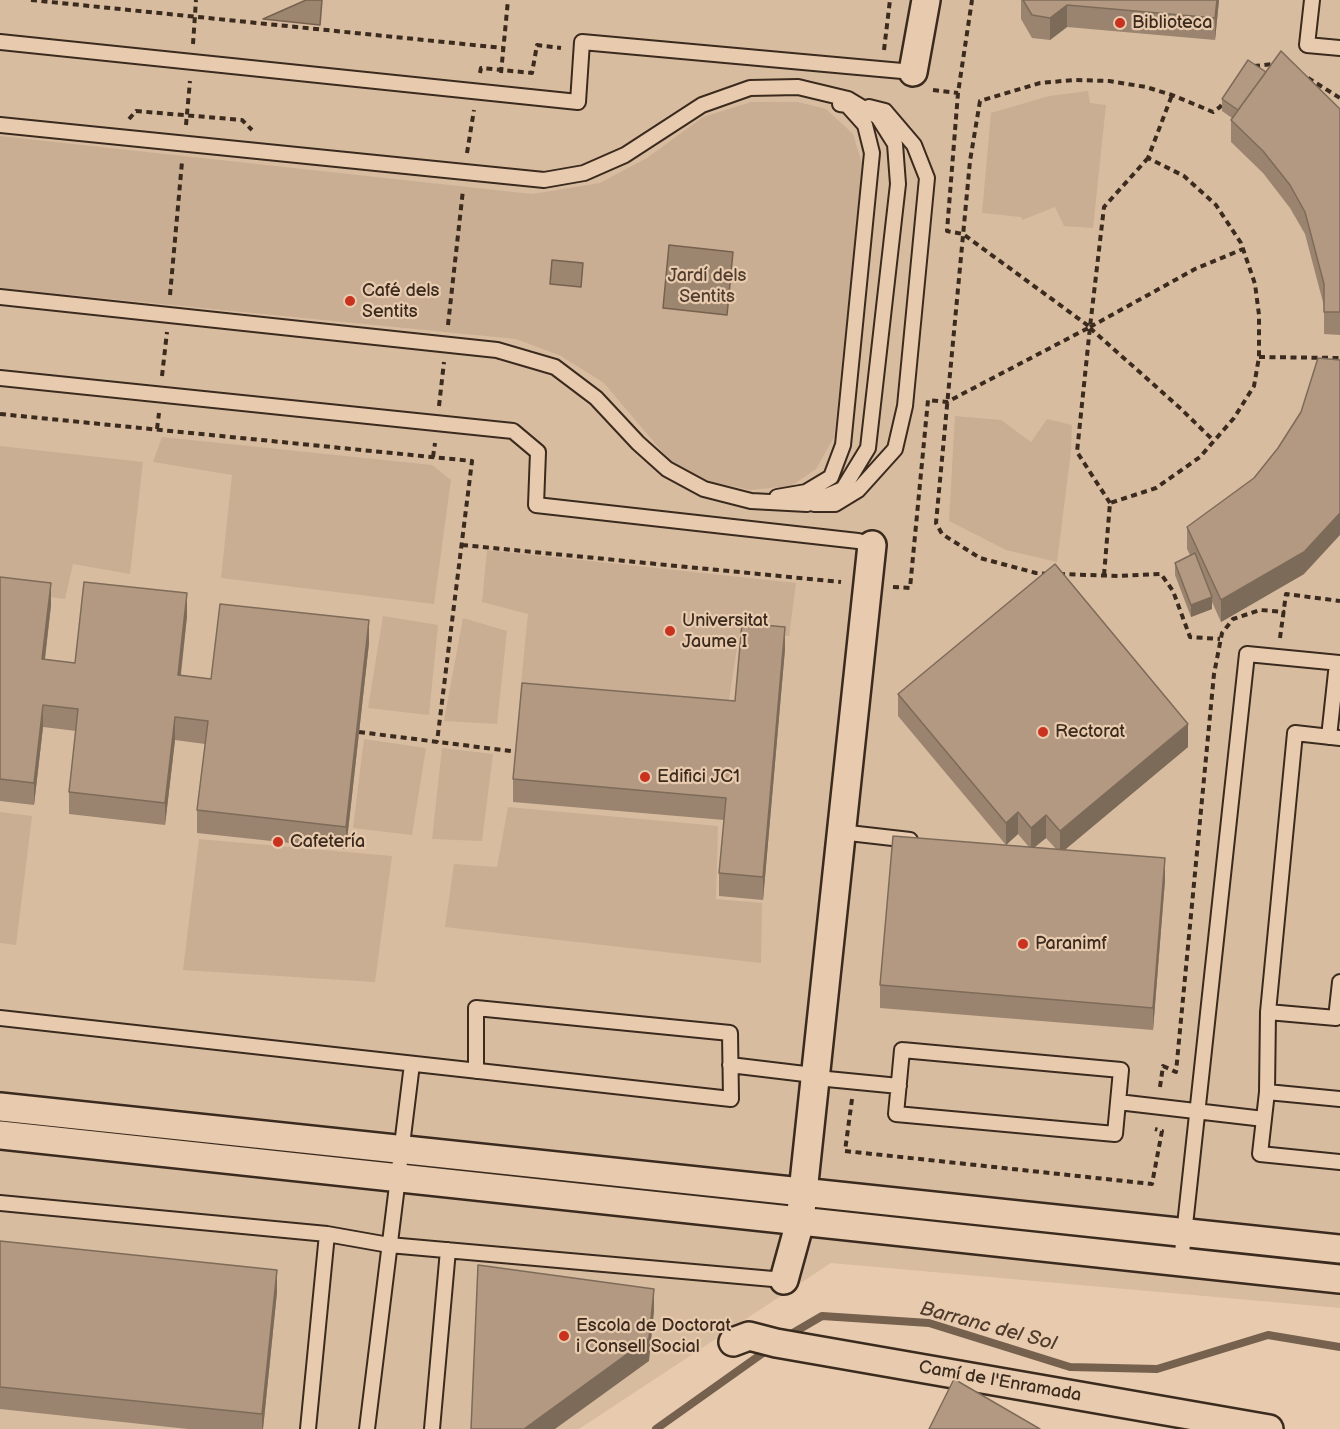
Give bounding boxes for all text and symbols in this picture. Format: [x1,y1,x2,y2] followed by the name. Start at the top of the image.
[1132,12,1212,34] place label: Biblioteca
[1113,16,1127,30] marker: Biblioteca
[668,265,746,308] park label: Jardí dels Sentits
[362,280,439,322] place label: Café dels Sentits
[343,294,357,308] marker: Café dels Sentits
[682,610,768,652] place label: Universitat Jaume I
[663,624,677,638] marker: Universitat Jaume I
[1055,721,1125,743] place label: Rectorat
[1036,725,1050,739] marker: Rectorat
[657,766,740,788] place label: Edifici JC1
[638,770,652,784] marker: Edifici JC1
[290,831,365,853] place label: Cafetería
[271,835,285,849] marker: Cafetería
[1035,933,1107,955] place label: Paranimf
[1016,937,1030,951] marker: Paranimf
[917,1297,1059,1357] water label: Barranc del Sol
[576,1315,731,1358] place label: Escola de Doctorat i Consell Social
[557,1329,571,1343] marker: Escola de Doctorat i Consell Social
[917,1357,1083,1407] street label: Camí de l'Enramada

